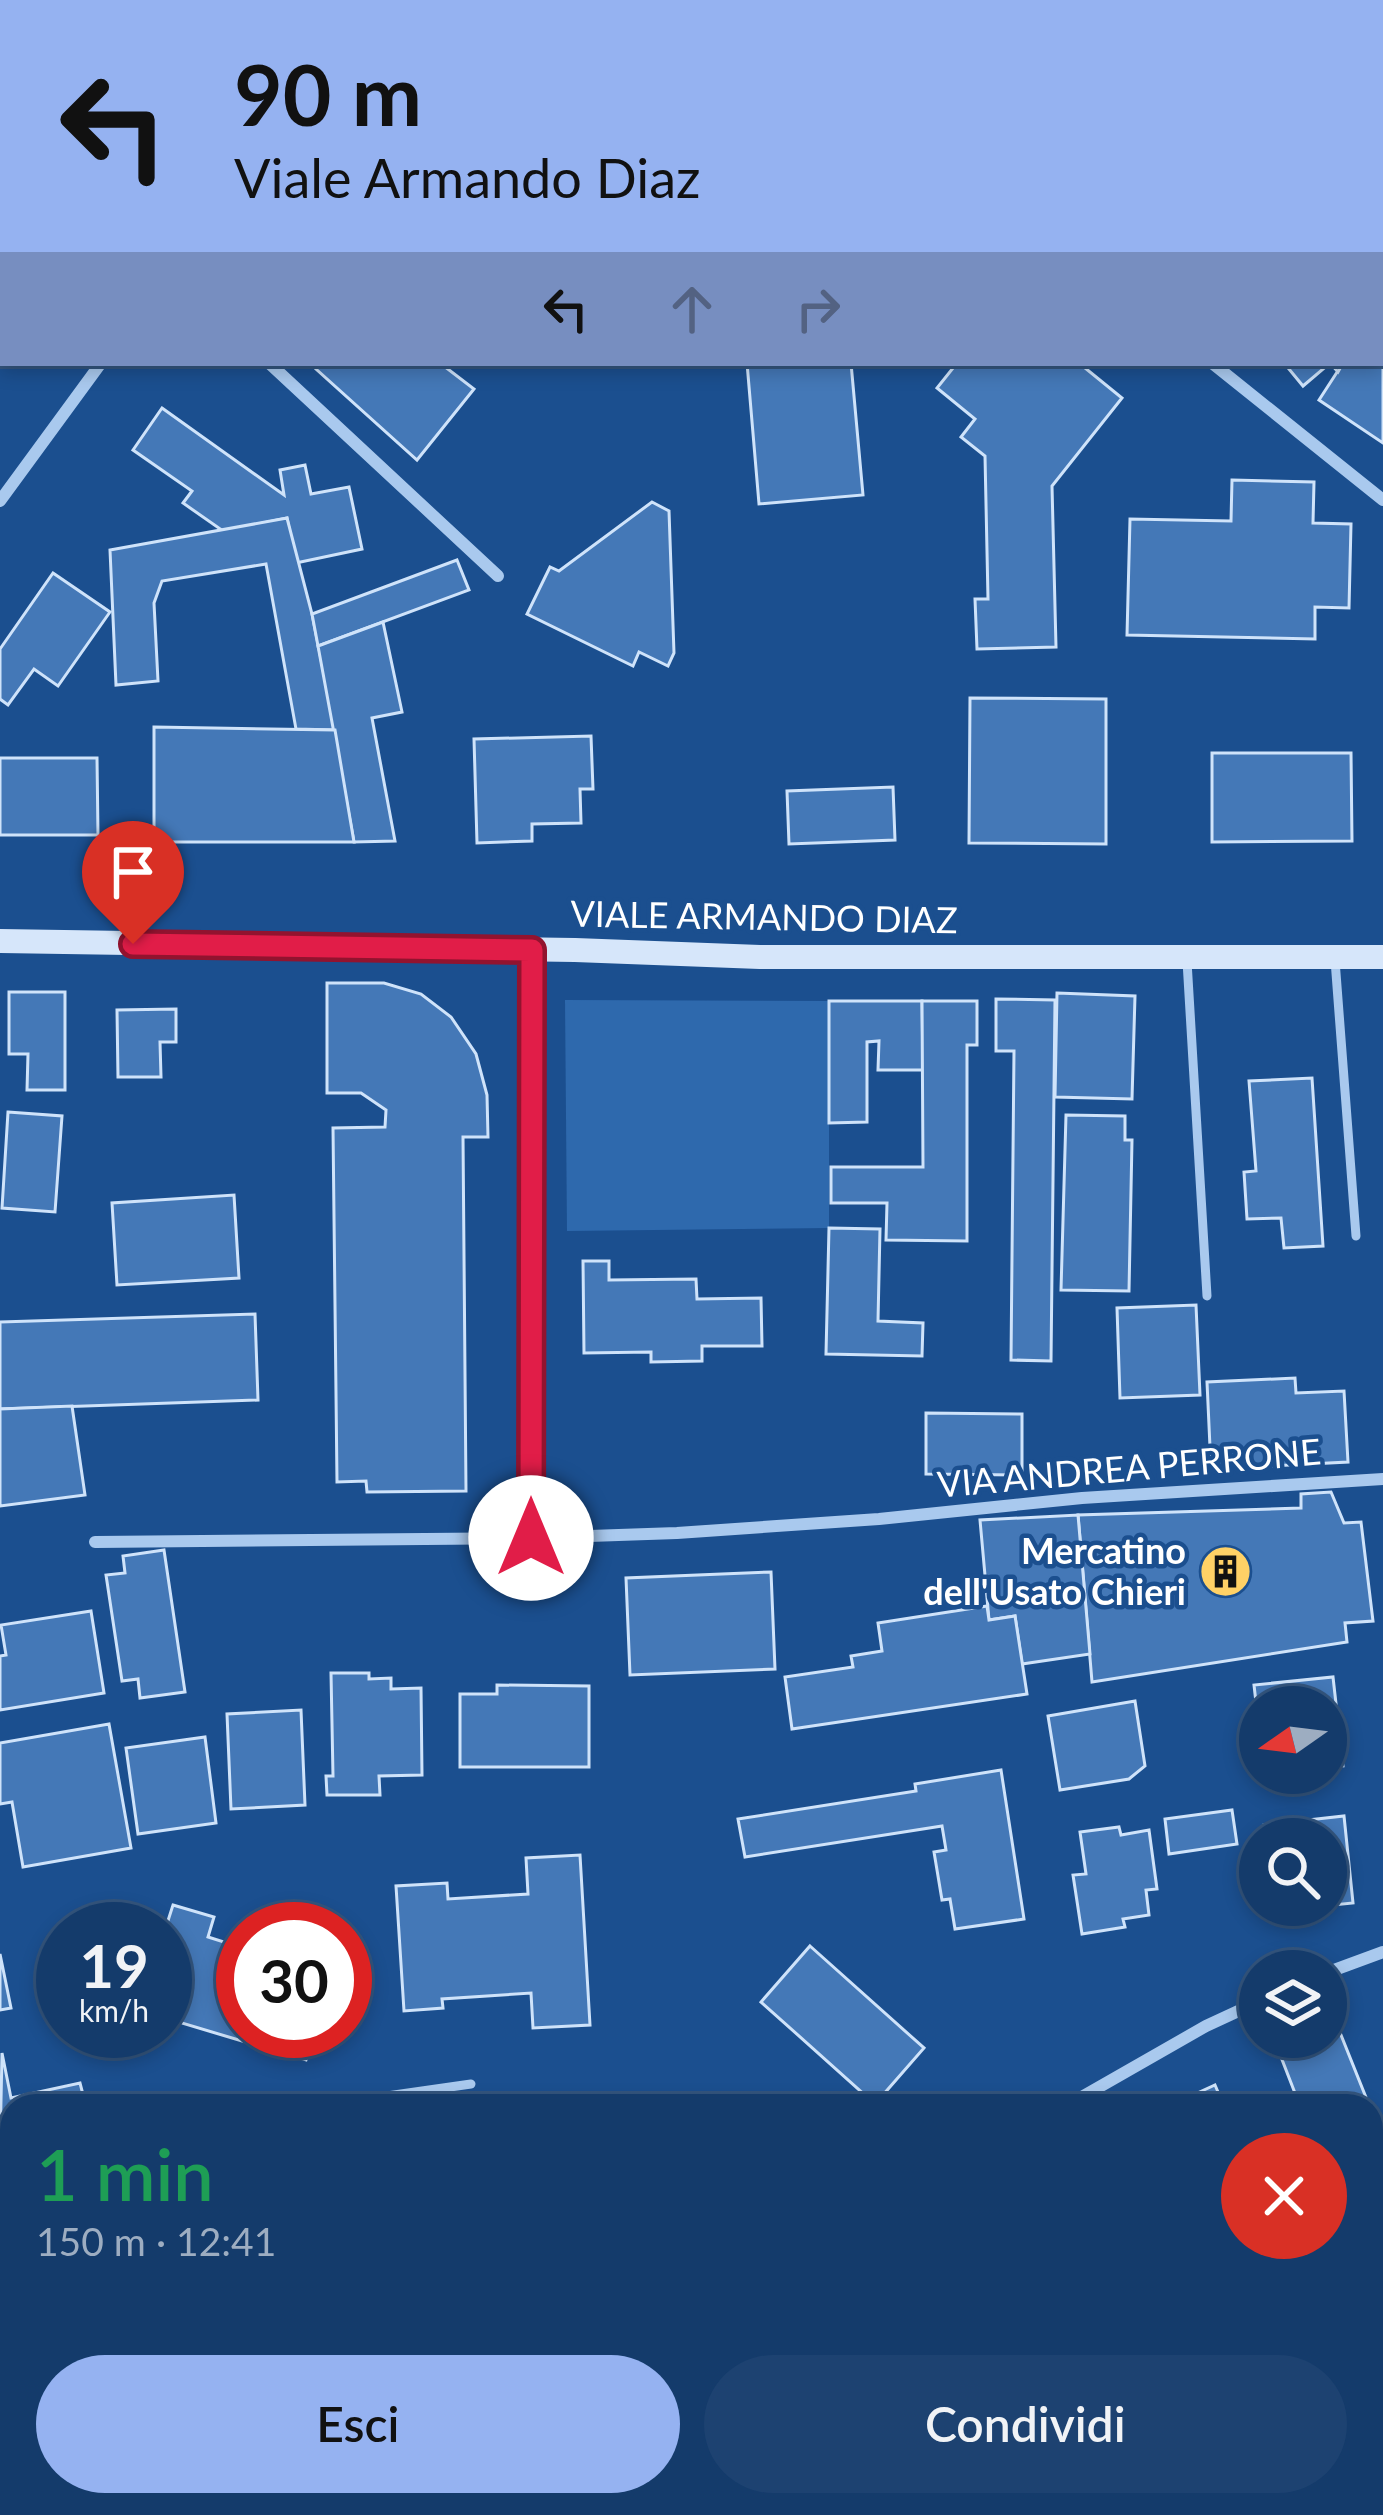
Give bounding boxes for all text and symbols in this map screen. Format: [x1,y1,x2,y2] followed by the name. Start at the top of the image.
[234,43,422,144] text: 90 m
[36,48,192,204] icon: left
[234,145,701,210] text: Viale Armando Diaz
[533,276,599,342] icon: left
[659,276,725,342] icon: ahead
[785,276,851,342] icon: right
[82,821,184,944] pin
[100,839,166,905] icon: arrive
[570,891,958,941] street label: VIALE ARMANDO DIAZ
[935,1428,1323,1506] street label: VIA ANDREA PERRONE
[468,1475,594,1601] position arrow
[923,1528,1186,1613] place label: Mercatino dell'Usato Chieri
[1197,1544,1253,1600] building icon: Mercatino dell'Usato Chieri
[1239,1686,1347,1794] north arrow
[1239,1686,1347,2058] map controls
[1239,1818,1347,1926] button: search
[216,1902,372,2058] speed limit sign: 30
[79,1929,149,2001] text: 19
[1239,1950,1347,2058] button: layers
[79,1992,149,2028] text: km/h
[36,2130,214,2216] text: 1 min
[1221,2133,1347,2259] button: close
[36,2218,276,2264] text: 150 m · 12:41
[36,2355,680,2493] button: Esci
[704,2355,1347,2493] button: Condividi

